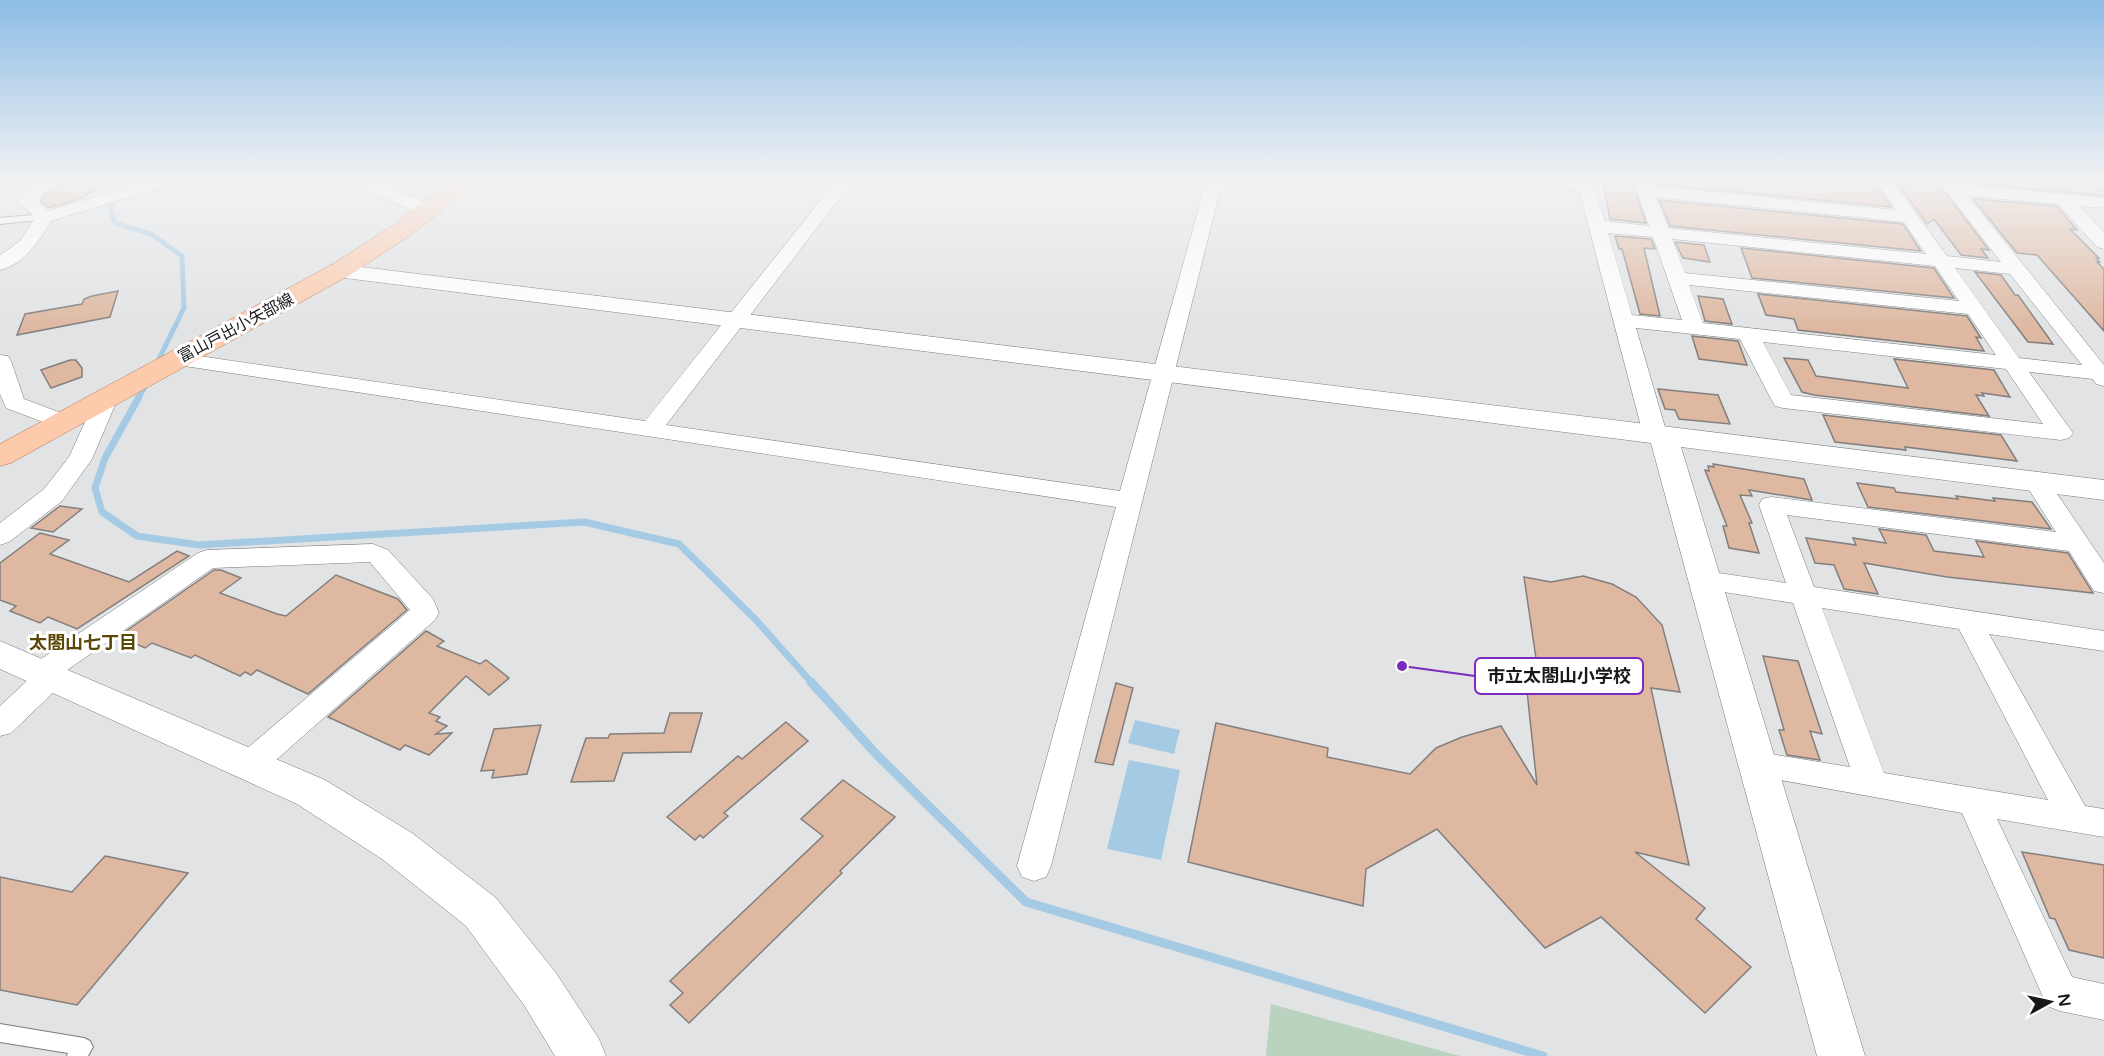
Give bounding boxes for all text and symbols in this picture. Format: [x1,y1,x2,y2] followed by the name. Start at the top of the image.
[175,289,297,367] street label: 富山戸出小矢部線
[29,632,137,654] district label: 太閤山七丁目
[1475,658,1643,694] callout: 市立太閤山小学校
[1487,665,1631,687] text: 市立太閤山小学校
[2020,972,2080,1032] north arrow
[2053,992,2075,1008] text: N

